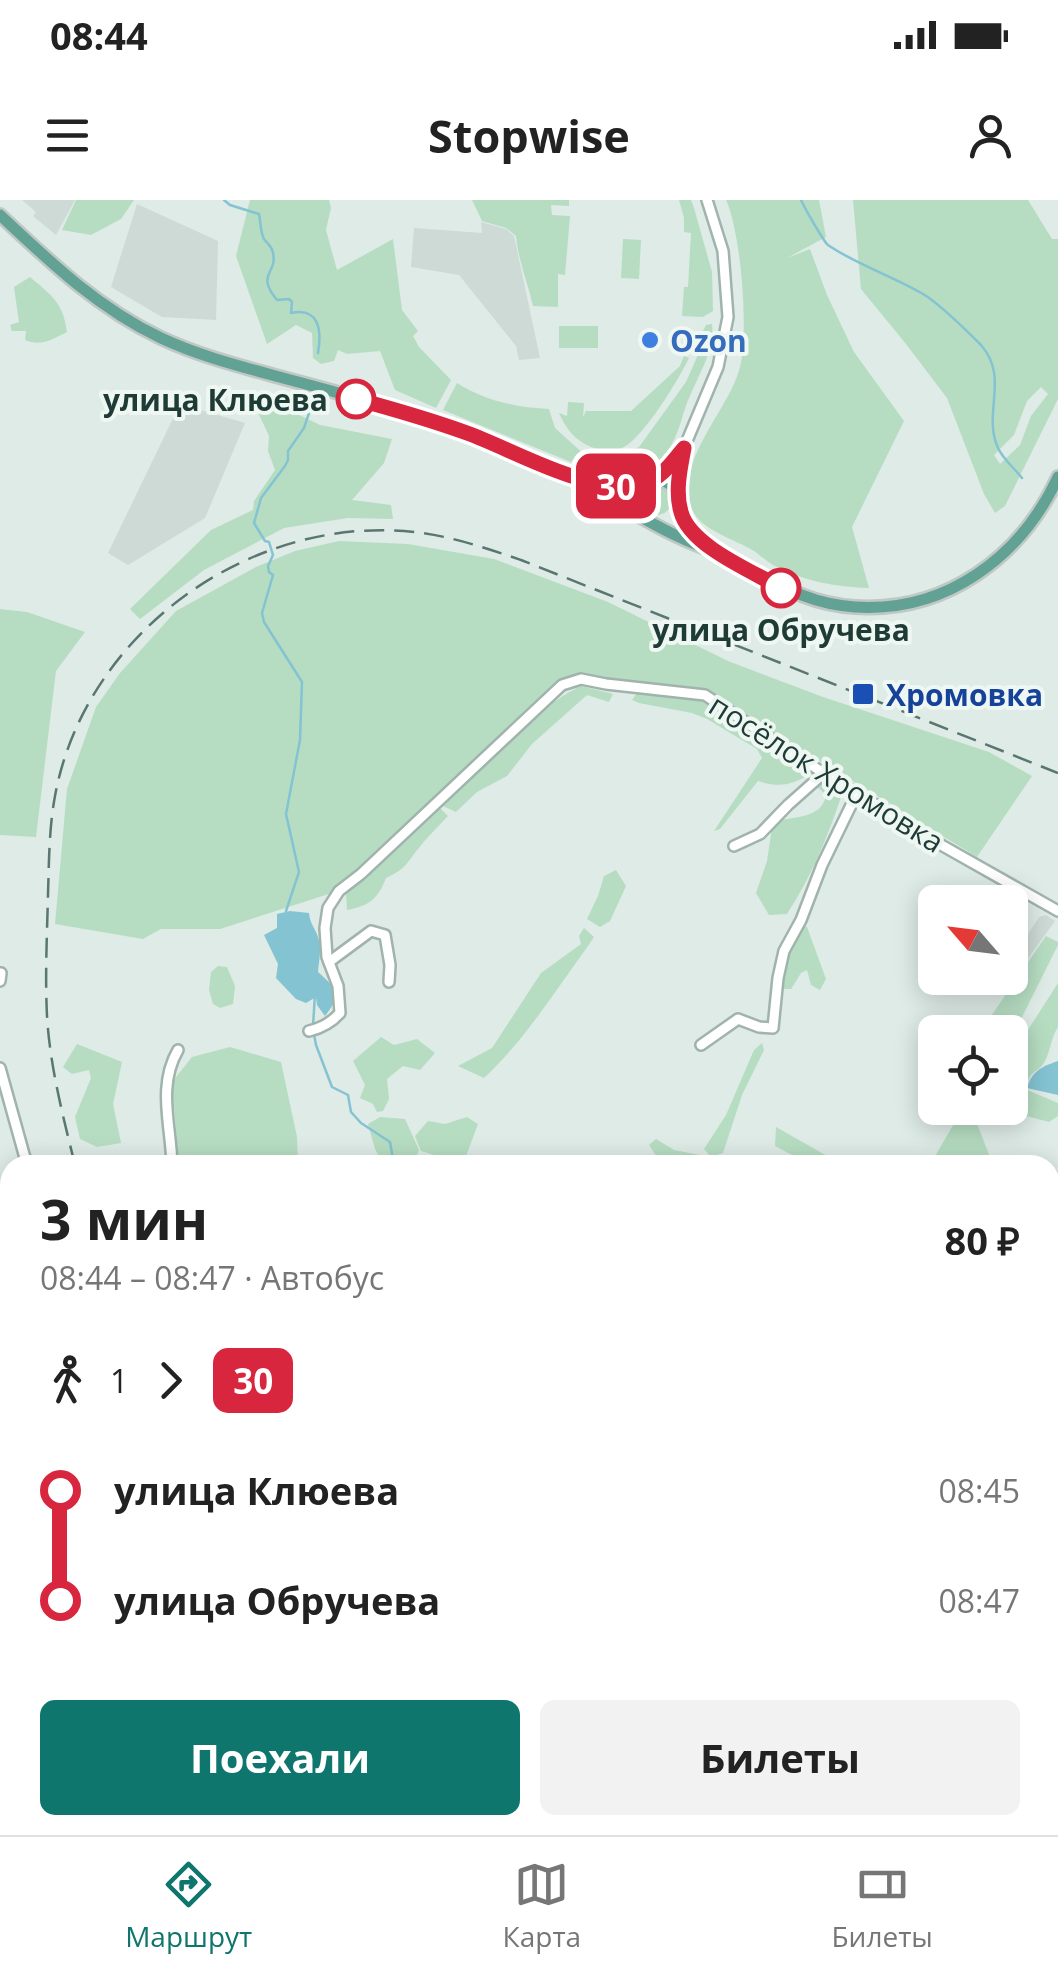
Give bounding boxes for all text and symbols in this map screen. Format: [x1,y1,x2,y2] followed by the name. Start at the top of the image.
[50,9,148,61] text: 08:44
[428,105,630,166] text: Stopwise
[40,108,95,163] icon: menu
[963,108,1018,163] icon: person
[670,320,747,361] place label: Ozon
[639,329,661,351] marker: Ozon
[103,379,328,420] place label: улица Клюева
[337,380,375,418] marker: улица Клюева
[571,454,661,518] line badge: 30
[596,463,636,510] text: 30
[762,569,800,607] marker: улица Обручева
[652,609,910,650] place label: улица Обручева
[886,674,1043,715] place label: Хромовка
[850,681,876,707] marker: Хромовка
[702,684,952,862] street label: посёлок Хромовка
[918,885,1028,995] north arrow
[918,885,1028,1125] map controls
[918,1015,1028,1125] button: locate
[40,1181,208,1256] text: 3 мин
[945,1214,1020,1266] text: 80 ₽
[40,1256,384,1299] text: 08:44 – 08:47 · Автобус
[40,1353,95,1408] icon: walk
[143,1353,198,1408] icon: forward
[233,1357,273,1404] text: 30
[110,1359,128,1402] text: 1
[114,1464,399,1516] text: улица Клюева
[938,1469,1020,1512] text: 08:45
[114,1574,440,1626] text: улица Обручева
[938,1579,1020,1622] text: 08:47
[40,1700,520,1815] button: Поехали
[540,1700,1020,1815] button: Билеты
[125,1857,252,1955] tab: Маршрут
[503,1857,581,1955] tab: Карта
[831,1857,933,1955] tab: Билеты

